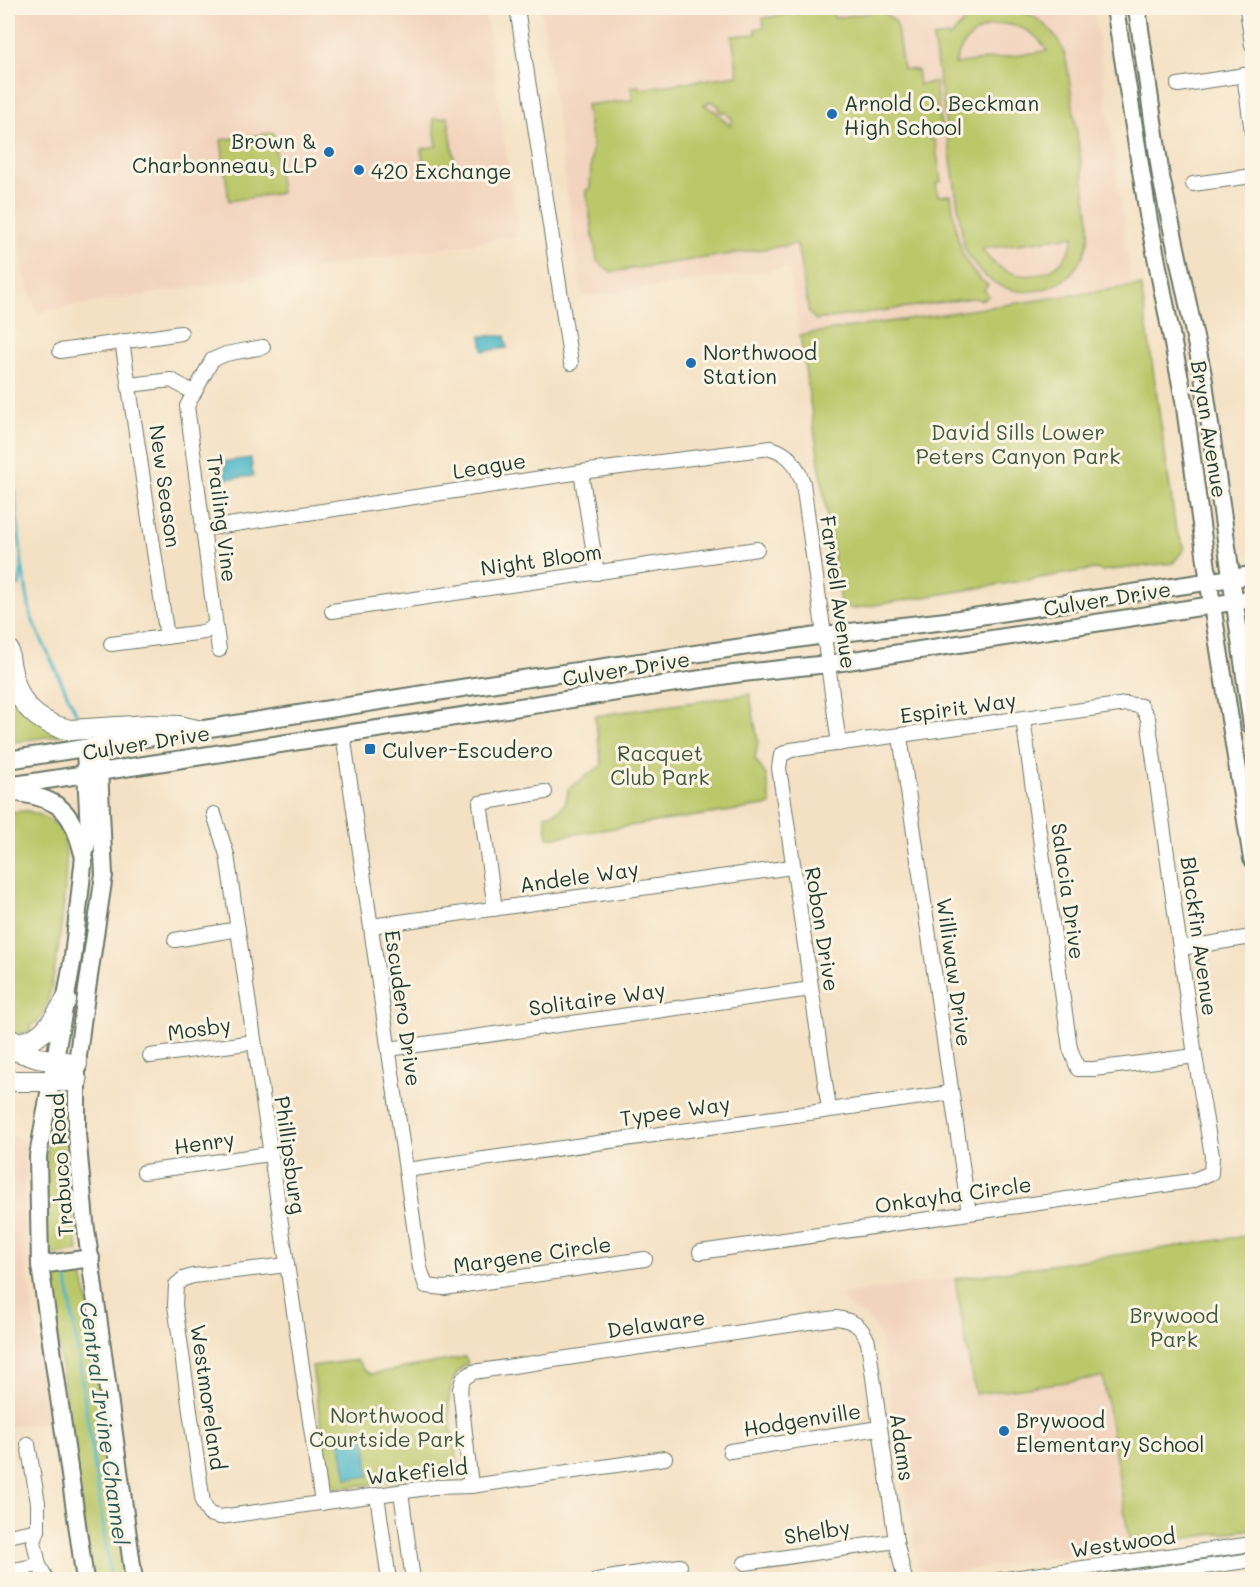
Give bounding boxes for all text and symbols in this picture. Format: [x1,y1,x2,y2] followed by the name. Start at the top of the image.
[844,89,1039,140] place label: Arnold O. Beckman High School
[825,107,839,121] marker: Arnold O. Beckman High School
[132,127,317,178] place label: Brown & Charbonneau, LLP
[322,145,336,159] marker: Brown & Charbonneau, LLP
[371,157,512,184] place label: 420 Exchange
[352,163,366,177] marker: 420 Exchange
[703,338,817,389] place label: Northwood Station
[684,356,698,370] marker: Northwood Station
[1186,358,1234,500] street label: Bryan Avenue
[916,418,1120,469] park label: David Sills Lower Peters Canyon Park
[144,423,188,549] street label: New Season
[450,446,528,484] street label: League
[202,453,244,583] street label: Trailing Vine
[815,514,863,670] street label: Farwell Avenue
[479,537,603,581] street label: Night Bloom
[1041,575,1173,621] street label: Culver Drive
[560,645,692,691] street label: Culver Drive
[898,685,1018,729] street label: Espirit Way
[80,719,212,765] street label: Culver Drive
[382,736,553,763] place label: Culver-Escudero
[610,739,710,790] park label: Racquet Club Park
[363,742,377,756] marker: Culver-Escudero
[1046,821,1092,961] street label: Salacia Drive
[518,854,640,898] street label: Andele Way
[1175,855,1225,1017] street label: Blackfin Avenue
[800,865,846,993] street label: Robon Drive
[931,896,979,1048] street label: Williwaw Drive
[380,928,428,1088] street label: Escudero Drive
[527,975,667,1021] street label: Solitaire Way
[166,1010,232,1046] street label: Mosby
[618,1089,732,1131] street label: Typee Way
[42,1092,78,1238] street label: Trabuco Road
[269,1094,313,1216] street label: Phillipsburg
[172,1124,236,1160] street label: Henry
[873,1170,1033,1218] street label: Onkayha Circle
[451,1230,613,1278] street label: Margene Circle
[74,1299,137,1547] water label: Central Irvine Channel
[1129,1301,1219,1352] park label: Brywood Park
[605,1303,707,1343] street label: Delaware
[185,1322,233,1472] street label: Westmoreland
[741,1396,863,1442] street label: Hodgenville
[309,1401,465,1452] park label: Northwood Courtside Park
[1016,1406,1204,1457] place label: Brywood Elementary School
[885,1412,921,1482] street label: Adams
[997,1424,1011,1438] marker: Brywood Elementary School
[365,1452,469,1490] street label: Wakefield
[782,1512,852,1550] street label: Shelby
[1069,1521,1177,1563] street label: Westwood

